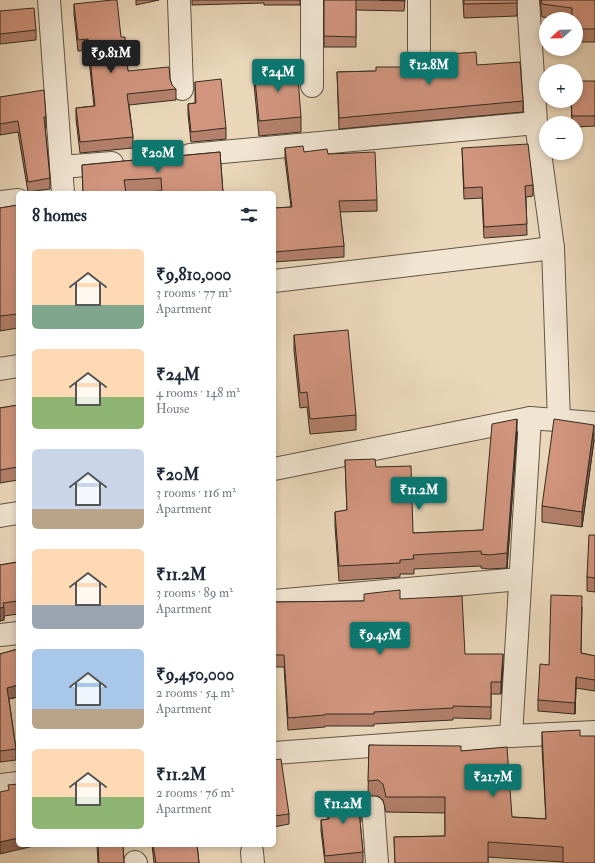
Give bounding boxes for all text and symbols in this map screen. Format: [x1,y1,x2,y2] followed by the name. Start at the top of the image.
[539,12,583,56] north arrow
[539,12,583,160] map controls
[78,40,144,74] pin: ₹9.81M
[91,45,131,61] text: ₹9.81M
[396,52,462,86] pin: ₹12.8M
[409,57,449,73] text: ₹12.8M
[254,59,302,93] pin: ₹24M
[261,64,295,80] text: ₹24M
[539,64,583,108] button: +
[539,116,583,160] button: −
[134,140,182,174] pin: ₹20M
[141,145,175,161] text: ₹20M
[238,204,260,226] icon: filters
[32,205,87,226] text: 8 homes
[156,264,231,285] text: ₹9,810,000
[64,265,112,313] icon: home
[156,285,232,301] text: 3 rooms · 77 m²
[156,301,212,317] text: Apartment
[156,364,200,385] text: ₹24M
[64,365,112,413] icon: home
[156,385,240,401] text: 4 rooms · 148 m²
[156,401,189,417] text: House
[156,464,200,485] text: ₹20M
[64,465,112,513] icon: home
[386,477,452,511] pin: ₹11.2M
[400,482,438,498] text: ₹11.2M
[156,485,236,501] text: 3 rooms · 116 m²
[156,501,212,517] text: Apartment
[156,564,206,585] text: ₹11.2M
[64,565,112,613] icon: home
[156,585,233,601] text: 3 rooms · 89 m²
[156,601,212,617] text: Apartment
[347,622,413,656] pin: ₹9.45M
[359,627,401,643] text: ₹9.45M
[156,664,234,685] text: ₹9,450,000
[64,665,112,713] icon: home
[156,685,234,701] text: 2 rooms · 54 m²
[156,701,212,717] text: Apartment
[156,764,206,785] text: ₹11.2M
[460,764,526,798] pin: ₹21.7M
[64,765,112,813] icon: home
[473,769,513,785] text: ₹21.7M
[156,785,234,801] text: 2 rooms · 76 m²
[310,791,376,825] pin: ₹11.2M
[324,796,362,812] text: ₹11.2M
[156,801,212,817] text: Apartment

